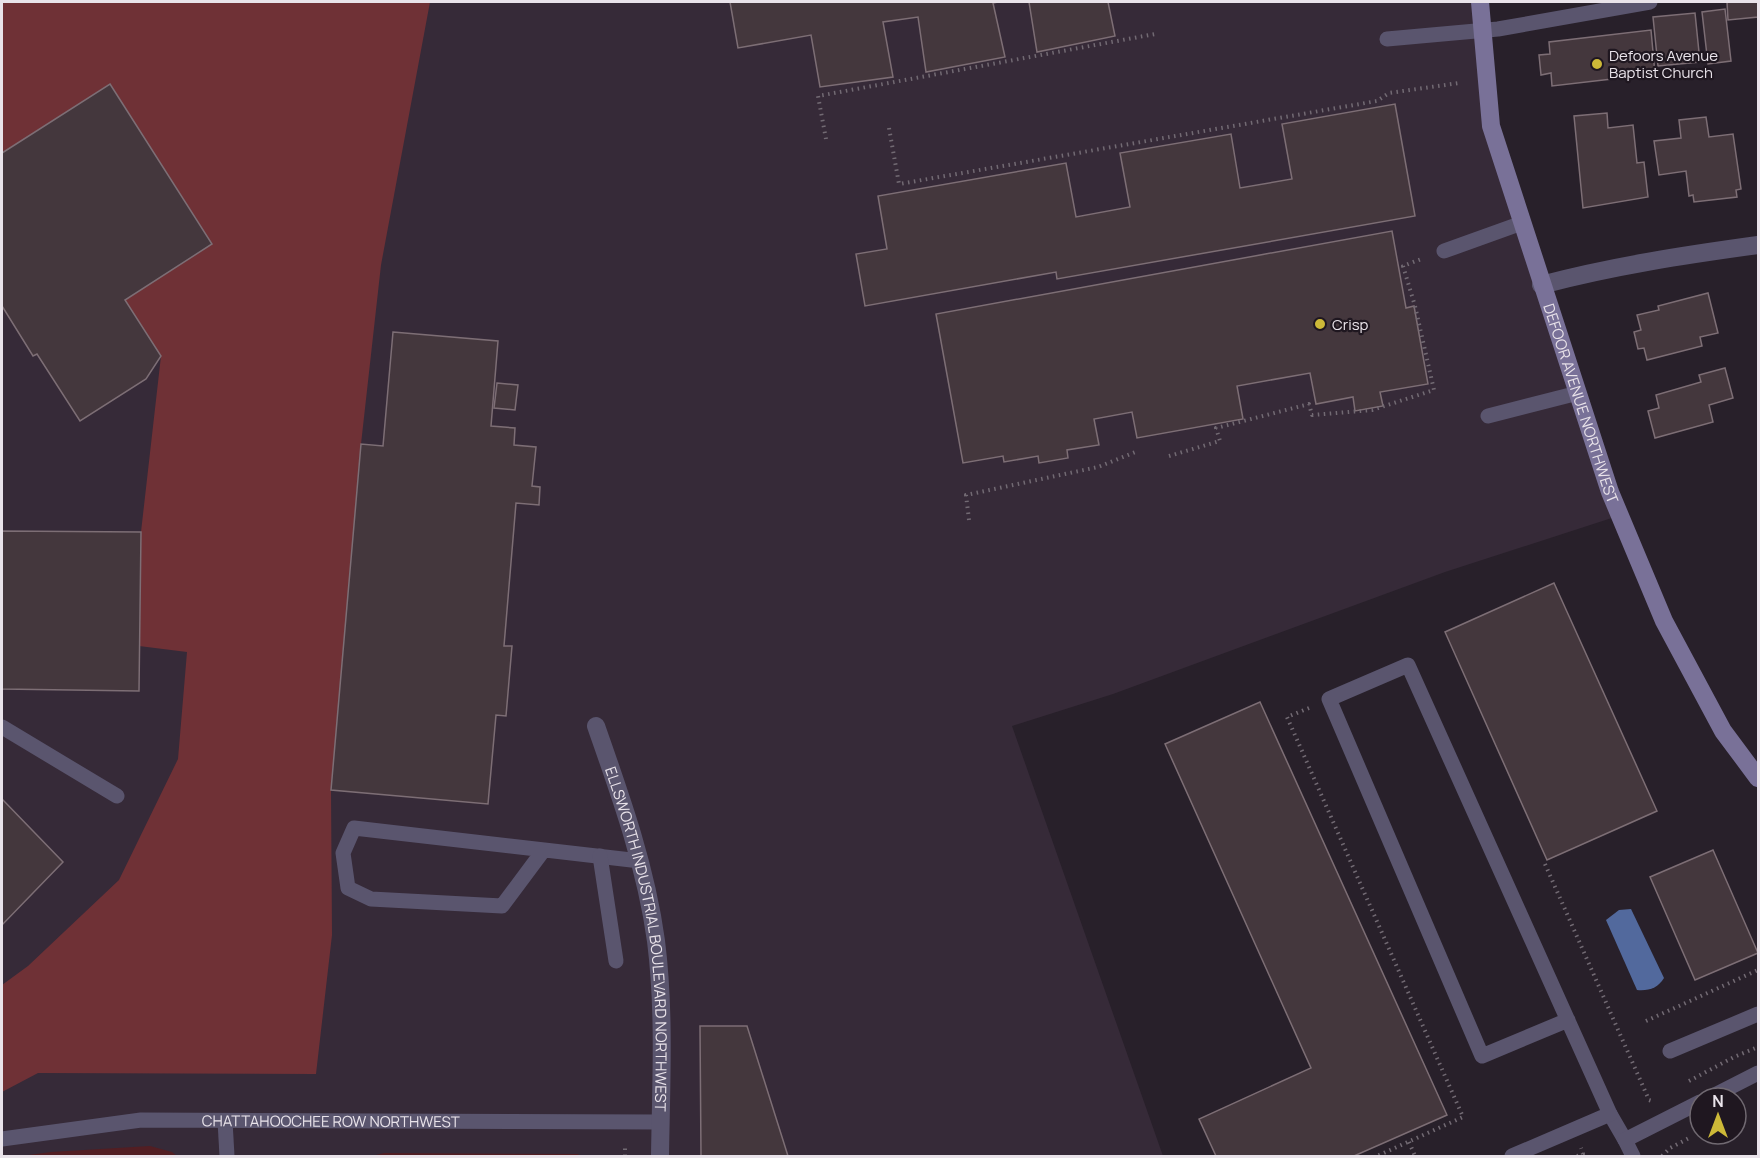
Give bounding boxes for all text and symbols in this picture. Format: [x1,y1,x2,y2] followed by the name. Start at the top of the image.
[1609,45,1718,83] place label: Defoors Avenue Baptist Church
[1590,57,1604,71] marker: Defoors Avenue Baptist Church
[1539,301,1624,506] street label: DEFOOR AVENUE NORTHWEST
[1332,314,1369,335] place label: Crisp
[1313,317,1327,331] marker: Crisp
[600,764,672,1112] street label: ELLSWORTH INDUSTRIAL BOULEVARD NORTHWEST
[1688,1086,1748,1146] north arrow
[1712,1090,1724,1112] text: N
[202,1110,460,1132] street label: CHATTAHOOCHEE ROW NORTHWEST

